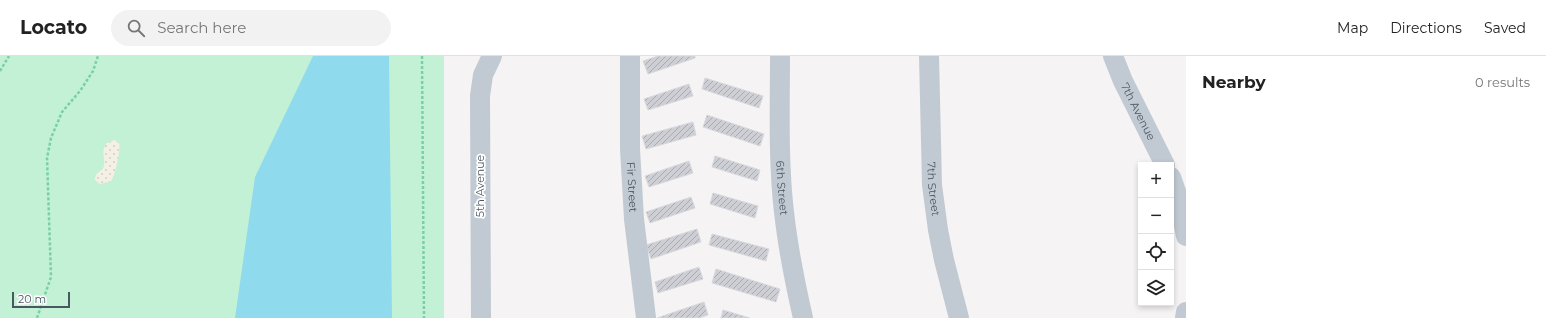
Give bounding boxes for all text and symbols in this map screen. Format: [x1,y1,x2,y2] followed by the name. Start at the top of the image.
[111,10,391,46] search box
[20,16,87,39] text: Locato
[125,17,147,39] icon: search
[157,18,246,37] text: Search here
[1337,19,1368,37] text: Map
[1390,19,1462,37] text: Directions
[1484,19,1526,37] text: Saved
[1202,72,1266,92] text: Nearby
[1475,74,1530,90] text: 0 results
[1118,80,1159,143] street label: 7th Avenue
[473,154,487,217] street label: 5th Avenue
[773,160,791,217] street label: 6th Street
[624,161,641,213] street label: Fir Street
[924,162,943,217] street label: 7th Street
[1138,162,1174,306] map controls
[1138,162,1174,198] button: +
[1138,198,1174,234] button: −
[1138,234,1174,270] button: locate
[1138,270,1174,306] button: layers
[12,290,70,309] scale bar
[18,292,46,306] text: 20 m

